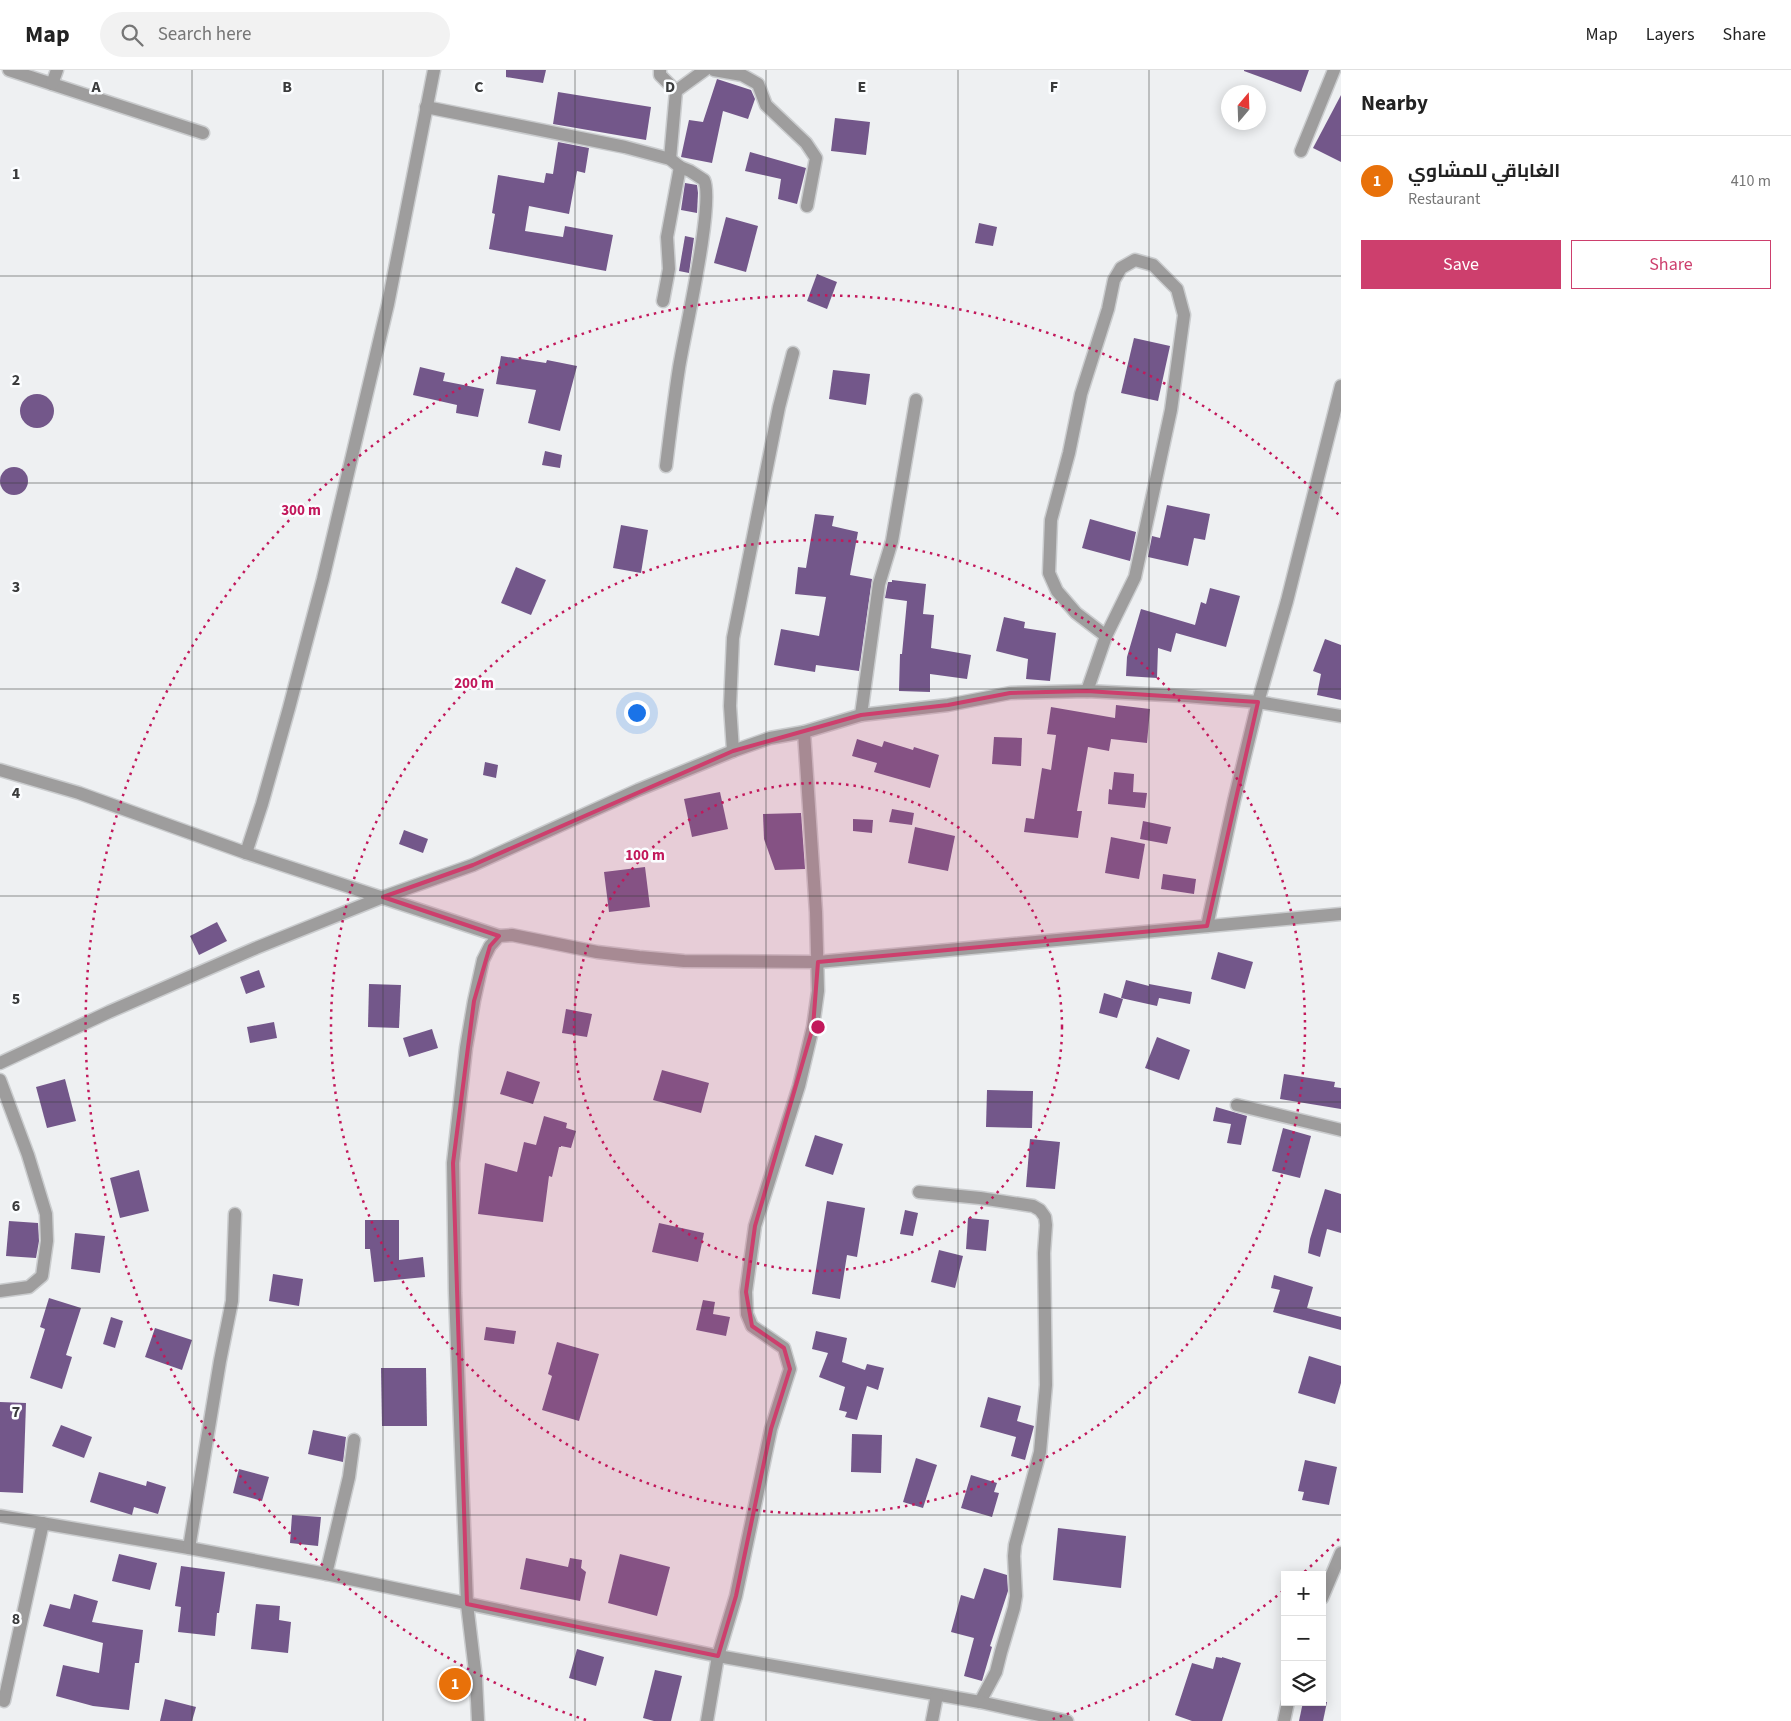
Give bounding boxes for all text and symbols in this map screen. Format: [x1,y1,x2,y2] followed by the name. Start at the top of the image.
[100,12,450,57] search box
[25,17,70,52] text: Map
[118,21,146,49] icon: search
[158,21,251,48] text: Search here
[1586,22,1618,47] text: Map
[1646,22,1695,47] text: Layers
[1723,22,1766,47] text: Share
[90,76,101,98] text: A
[282,76,292,98] text: B
[474,76,484,98] text: C
[665,76,675,98] text: D
[858,76,866,98] text: E
[1050,76,1058,98] text: F
[1221,85,1266,130] north arrow
[1361,88,1428,118] text: Nearby
[1408,158,1560,185] text: الغاباقي للمشاوي
[12,163,20,185] text: 1
[1373,170,1381,192] text: 1
[1731,170,1771,192] text: 410 m
[1408,188,1481,210] text: Restaurant
[1361,240,1561,289] button: Save
[1571,240,1771,289] button: Share
[12,369,20,391] text: 2
[281,500,321,521] text: 300 m
[12,576,20,598] text: 3
[454,673,494,694] text: 200 m
[624,700,650,726] your location
[12,782,21,804] text: 4
[625,845,665,866] text: 100 m
[12,988,20,1010] text: 5
[809,1018,827,1036] centre of rings
[12,1195,20,1217] text: 6
[12,1401,20,1423] text: 7
[1281,1571,1326,1706] map controls
[1281,1571,1326,1616] button: +
[12,1608,20,1630] text: 8
[1281,1616,1326,1661] button: −
[1281,1661,1326,1706] button: layers
[439,1665,471,1703] pin: 1

